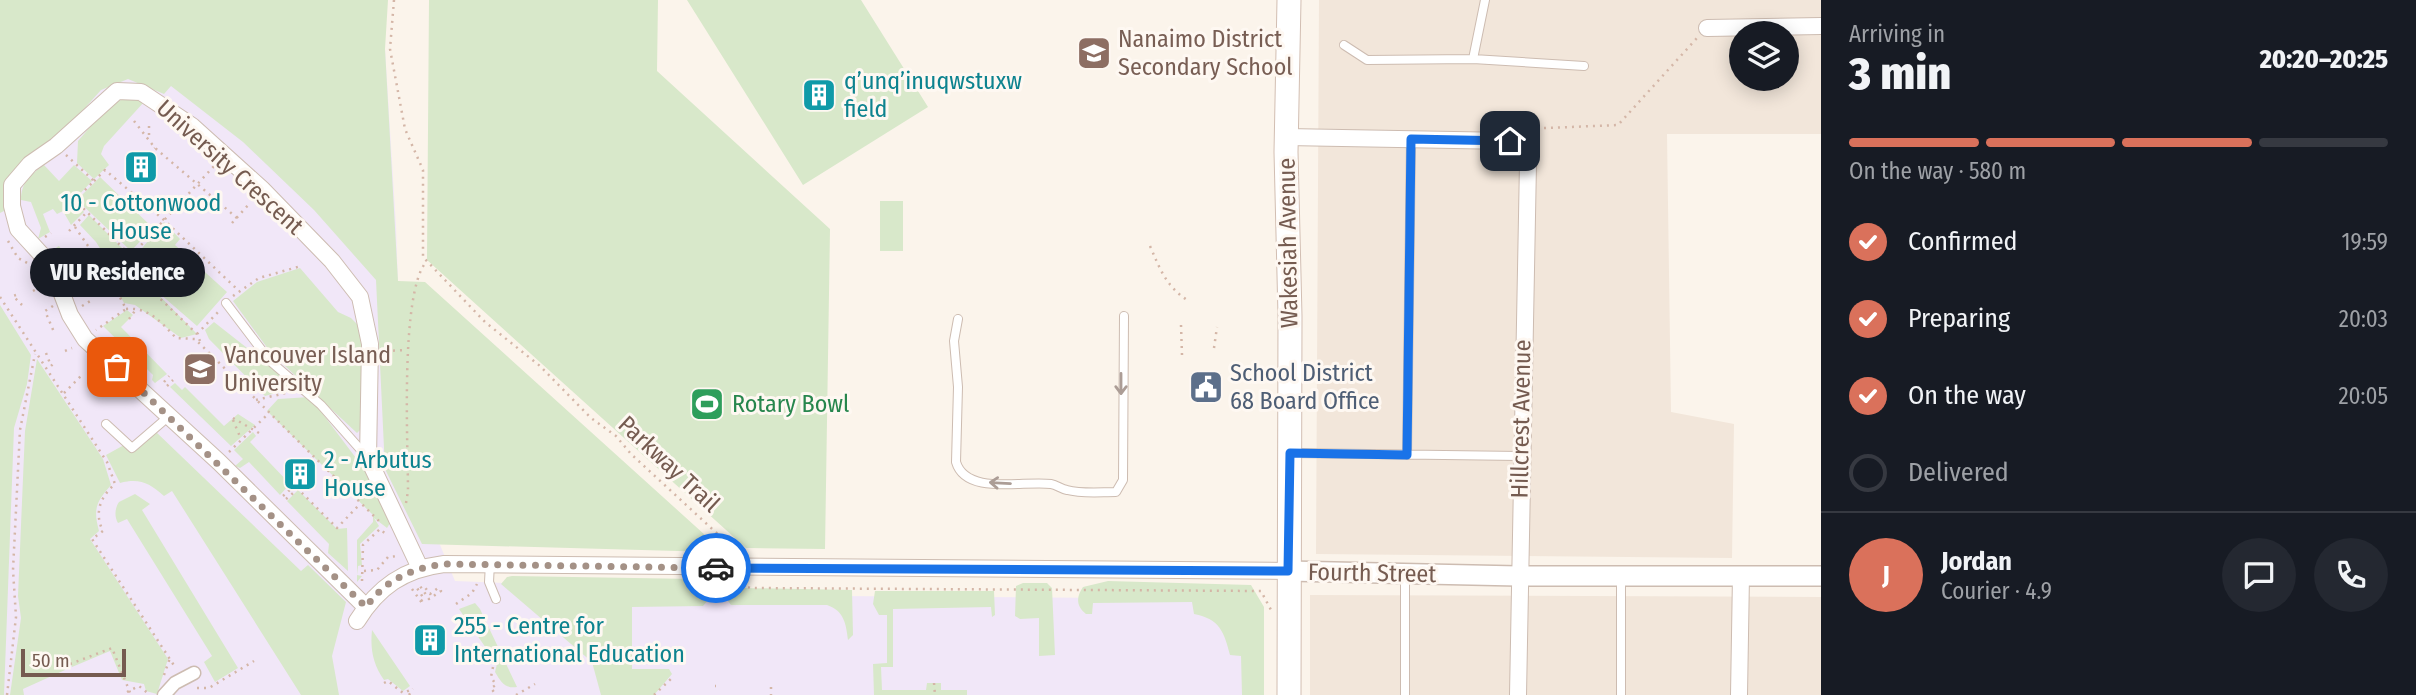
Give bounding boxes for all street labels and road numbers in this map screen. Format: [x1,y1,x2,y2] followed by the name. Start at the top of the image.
[151,94,309,240] street label: University Crescent
[1273,158,1303,328] street label: Wakesiah Avenue
[1506,339,1536,499] street label: Hillcrest Avenue
[613,410,725,518] street label: Parkway Trail
[1308,558,1437,588] street label: Fourth Street

